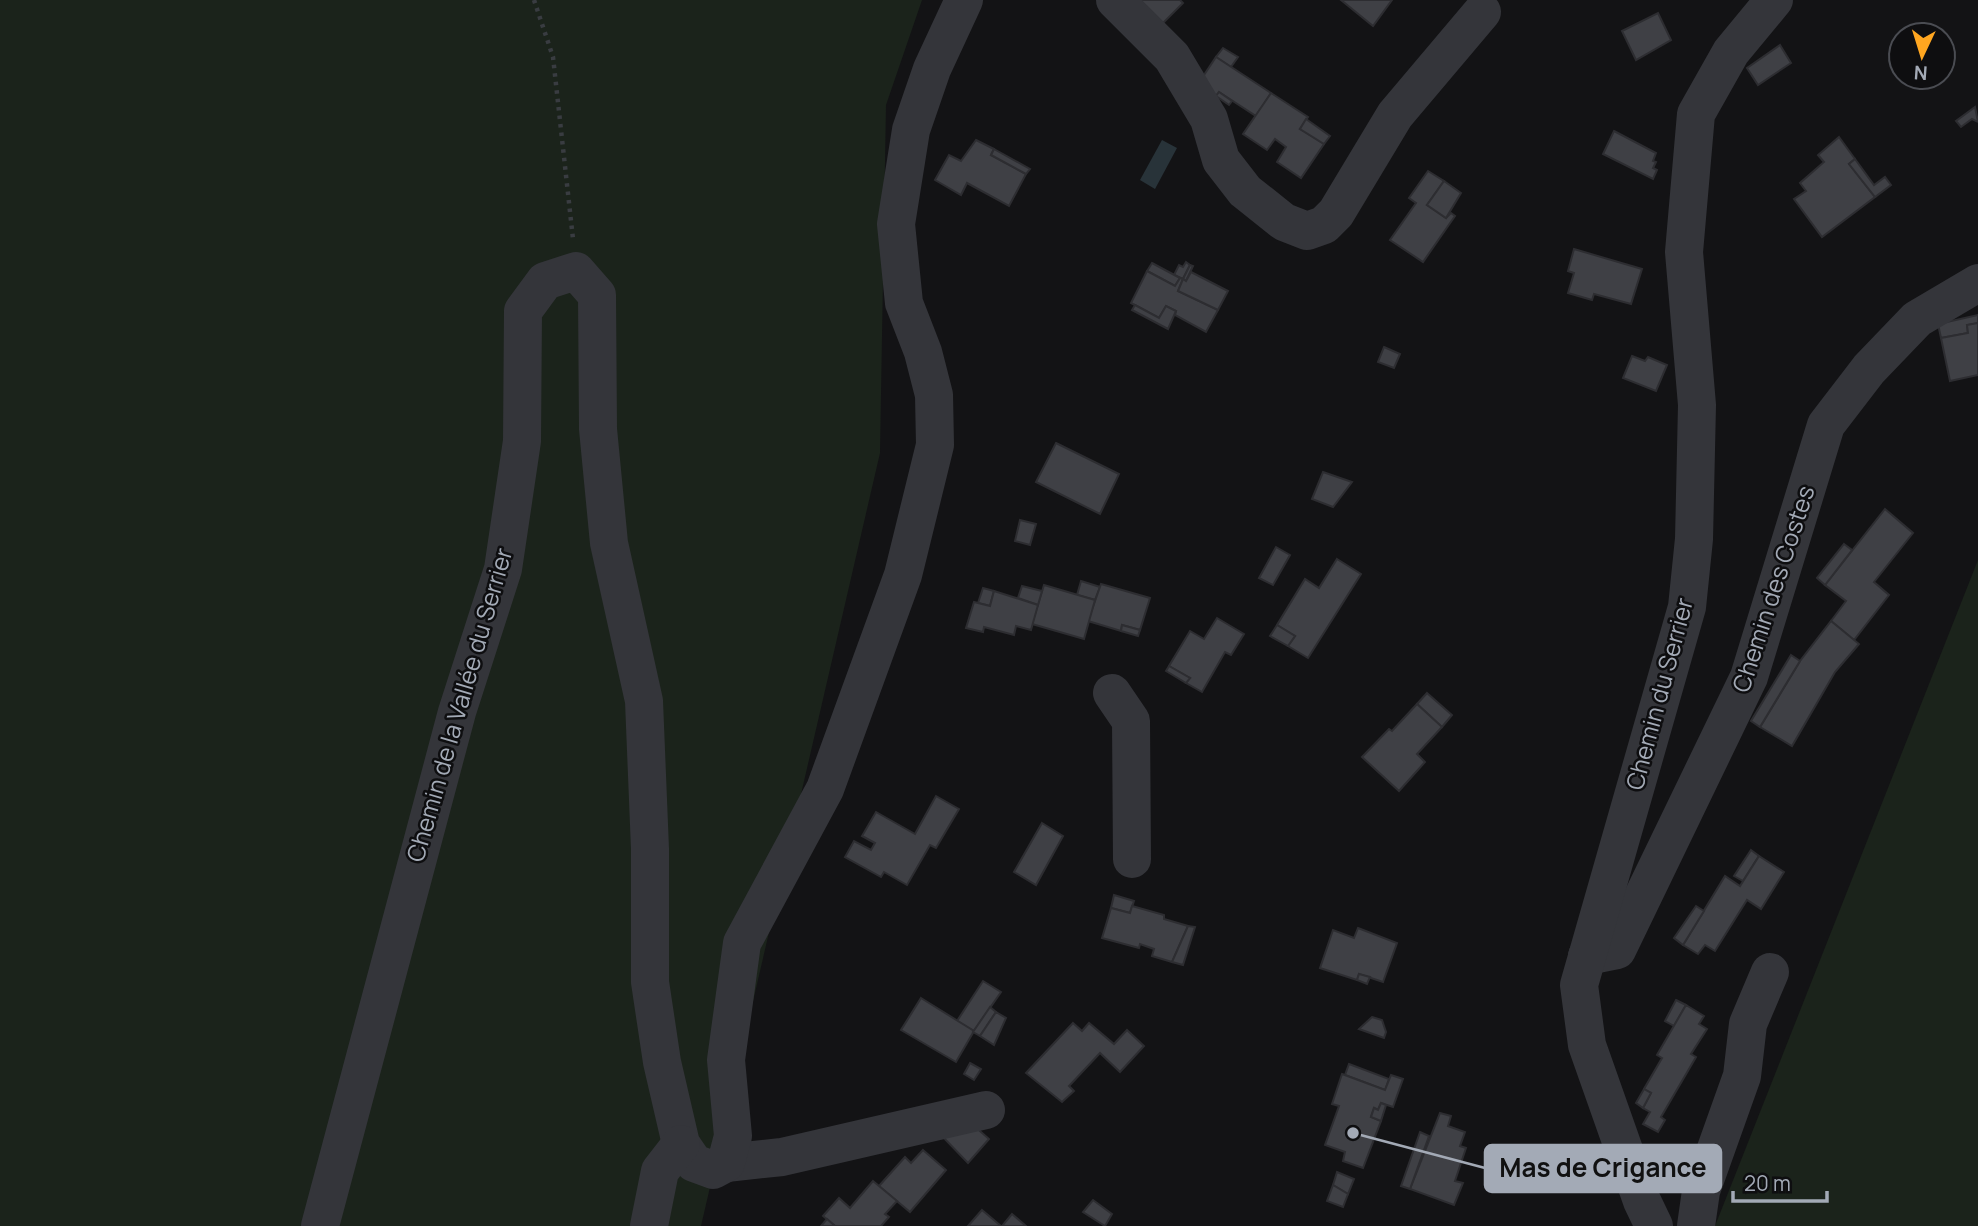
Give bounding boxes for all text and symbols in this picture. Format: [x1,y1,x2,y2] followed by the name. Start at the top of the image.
[1887,21,1957,91] north arrow
[1913,60,1929,86] text: N
[1724,481,1822,696] street label: Chemin des Costes
[398,543,519,866] street label: Chemin de la Vallée du Serrier
[1617,593,1700,793] street label: Chemin du Serrier
[1485,1145,1721,1192] callout: Mas de Crigance
[1499,1149,1707,1185] text: Mas de Crigance
[1733,1160,1828,1204] scale bar
[1744,1169,1791,1197] text: 20 m

